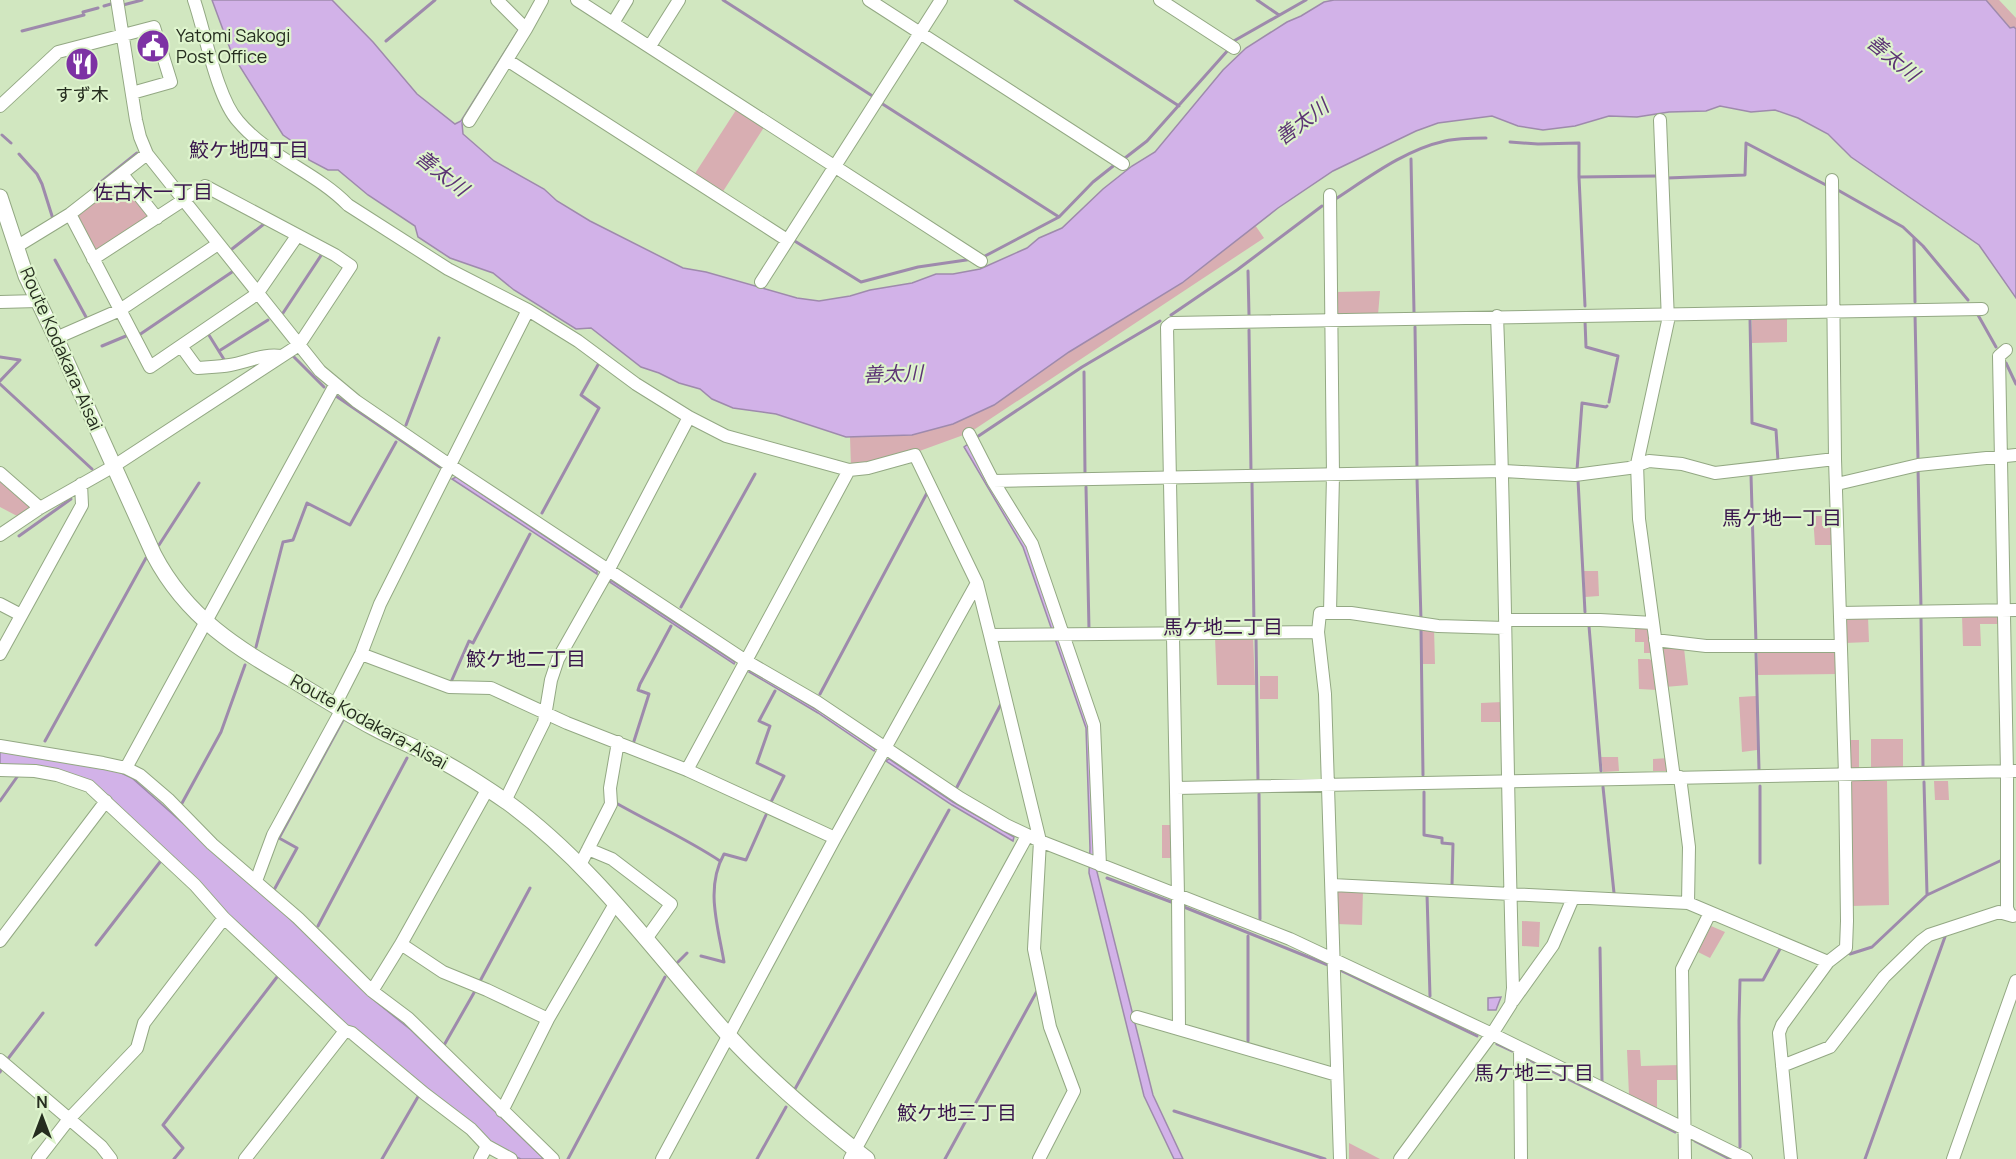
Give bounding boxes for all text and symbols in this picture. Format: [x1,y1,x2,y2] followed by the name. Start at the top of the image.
[176,23,290,68] place label: Yatomi Sakogi Post Office
[135,28,171,64] public building icon: Yatomi Sakogi Post Office
[1862,28,1927,88] water label: 善太川
[64,46,100,82] restaurant icon: すず木
[55,82,109,106] place label: すず木
[1270,92,1335,150] water label: 善太川
[189,136,309,163] district label: 鮫ケ地四丁目
[410,143,476,203] water label: 善太川
[93,178,213,205] district label: 佐古木一丁目
[15,263,109,434] street label: Route Kodakara-Aisai
[863,359,925,388] water label: 善太川
[1722,504,1842,531] district label: 馬ケ地一丁目
[1163,613,1283,640] district label: 馬ケ地二丁目
[466,645,586,672] district label: 鮫ケ地二丁目
[287,668,452,774] street label: Route Kodakara-Aisai
[1474,1059,1594,1086] district label: 馬ケ地三丁目
[12,1087,72,1147] north arrow
[36,1091,48,1113] text: N
[897,1099,1017,1126] district label: 鮫ケ地三丁目

